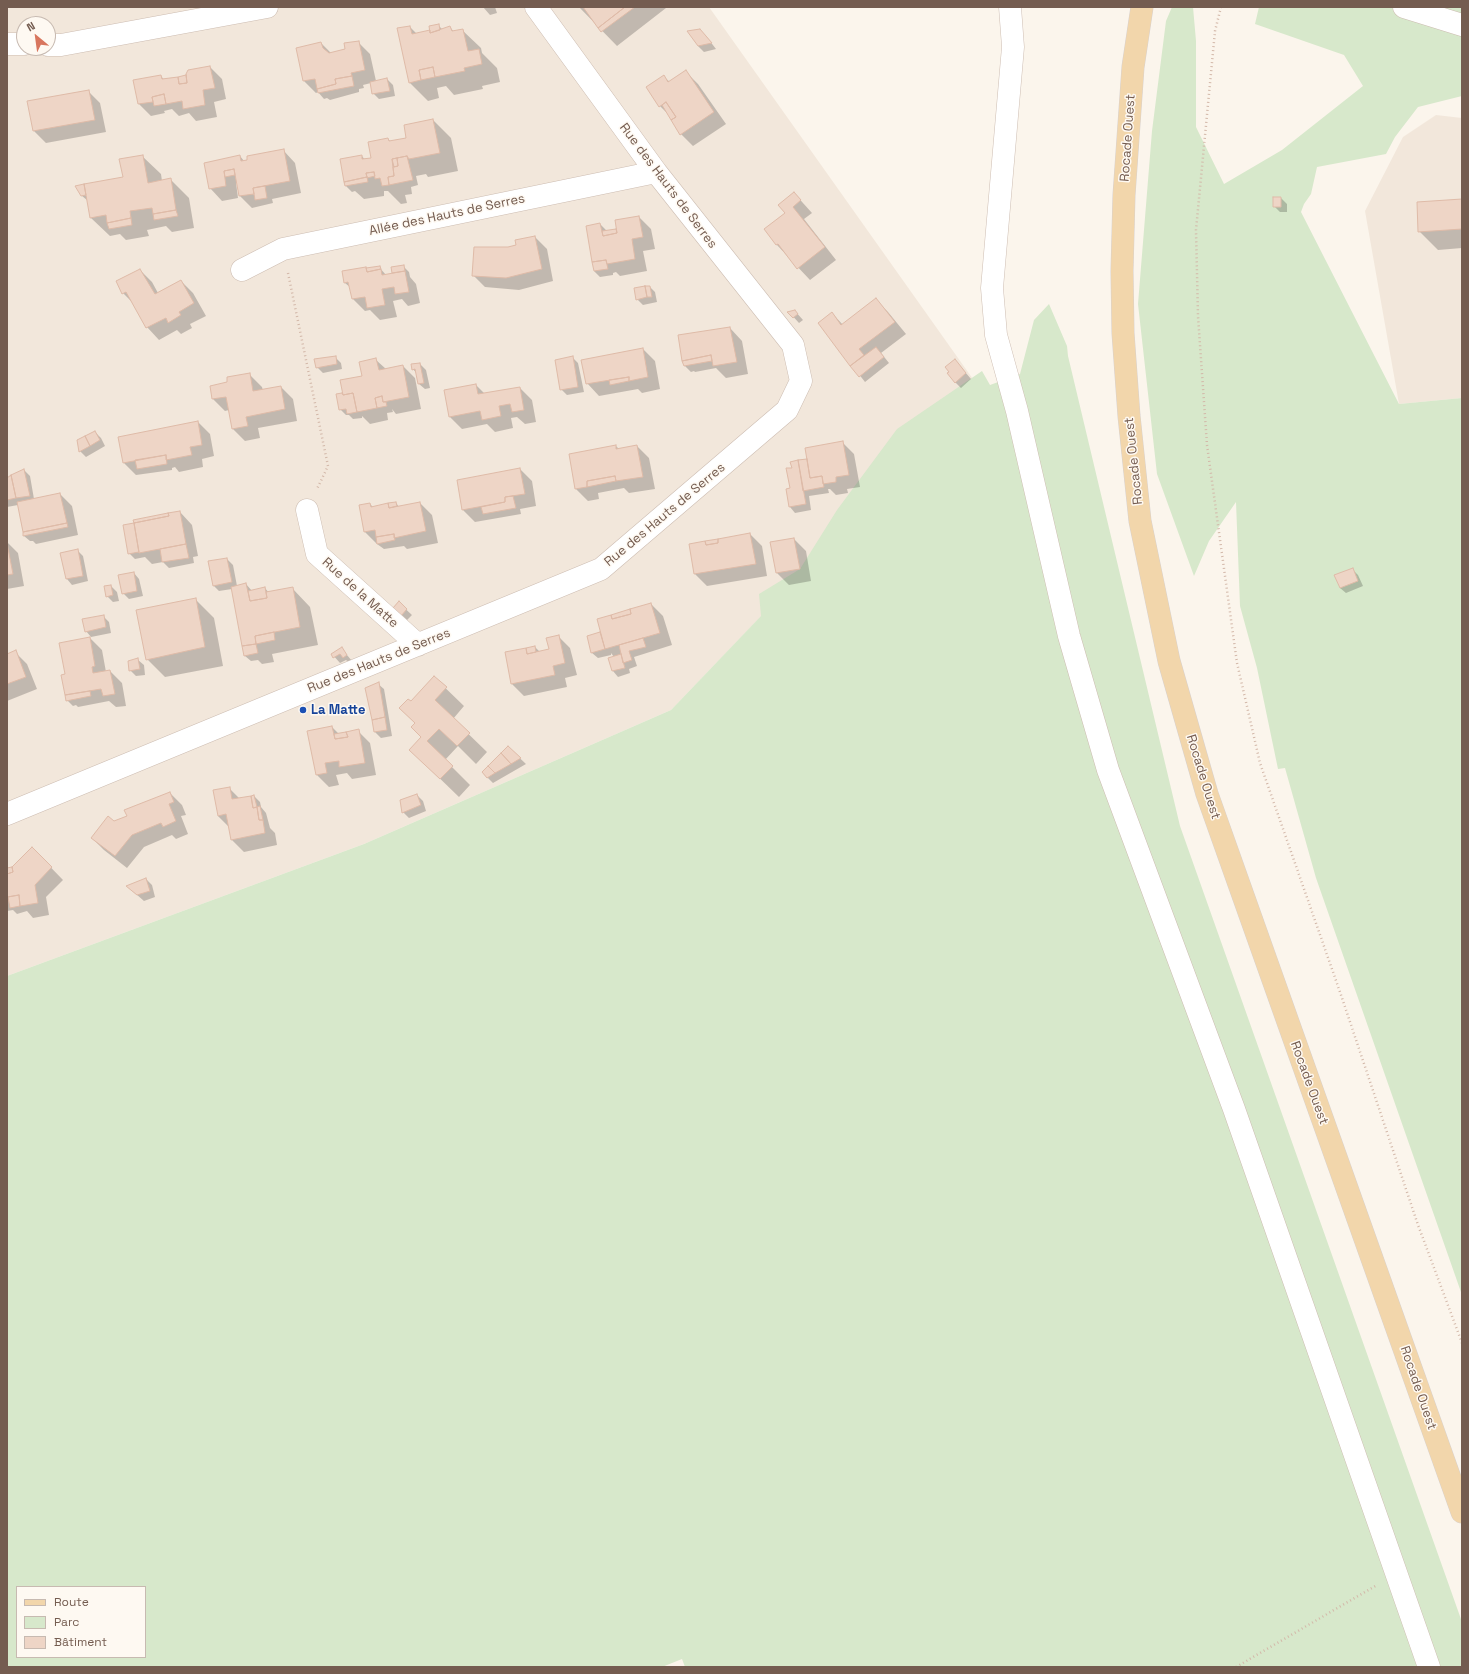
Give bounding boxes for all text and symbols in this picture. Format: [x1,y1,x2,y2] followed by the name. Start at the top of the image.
[16,16,56,56] north arrow
[24,18,37,34] text: N
[1117,94,1139,182] street label: Rocade Ouest
[616,120,720,252] street label: Rue des Hauts de Serres
[368,191,526,239] street label: Allée des Hauts de Serres
[1122,417,1146,505] street label: Rocade Ouest
[602,460,728,570] street label: Rue des Hauts de Serres
[319,555,401,631] street label: Rue de la Matte
[305,625,453,697] street label: Rue des Hauts de Serres
[311,702,366,718] place label: La Matte
[298,705,308,715] marker: La Matte
[1183,733,1223,821] street label: Rocade Ouest
[1287,1039,1331,1127] street label: Rocade Ouest
[1396,1344,1440,1432] street label: Rocade Ouest
[16,1586,146,1658] legend
[54,1594,89,1610] text: Route
[54,1614,79,1630] text: Parc
[54,1634,107,1650] text: Bâtiment

